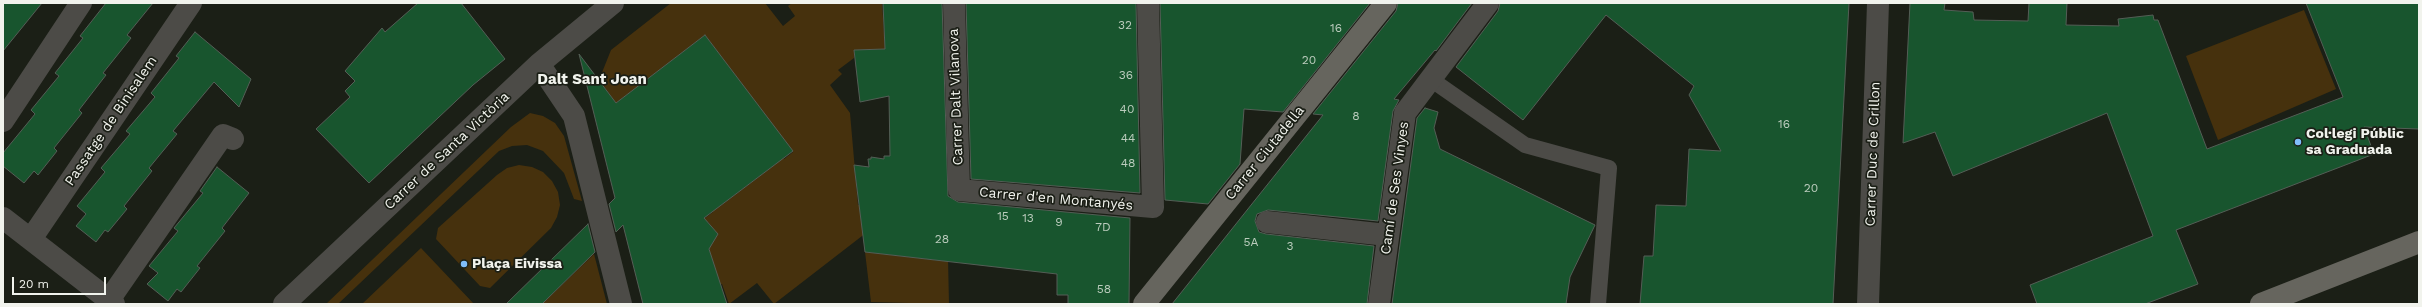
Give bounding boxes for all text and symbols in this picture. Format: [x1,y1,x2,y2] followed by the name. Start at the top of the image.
[1118,18,1132,32] house number: 32
[1330,21,1342,35] house number: 16
[945,28,967,166] street label: Carrer Dalt Vilanova
[61,53,161,189] street label: Passatge de Binisalem
[1302,53,1316,67] house number: 20
[1119,68,1133,82] house number: 36
[537,71,647,89] district label: Dalt Sant Joan
[1862,81,1884,227] street label: Carrer Duc de Crillon
[381,89,513,213] street label: Carrer de Santa Victòria
[1120,102,1134,116] house number: 40
[1222,102,1308,204] street label: Carrer Ciutadella
[1352,109,1360,123] house number: 8
[1778,117,1790,131] house number: 16
[1377,120,1413,256] street label: Camí de Ses Vinyes
[2306,126,2404,158] place label: Col·legi Públic sa Graduada
[1121,131,1135,145] house number: 44
[2293,137,2303,147] marker: Col·legi Públic sa Graduada
[1121,156,1135,170] house number: 48
[1804,181,1818,195] house number: 20
[978,184,1134,214] street label: Carrer d'en Montanyés
[997,209,1009,223] house number: 15
[1022,211,1034,225] house number: 13
[1055,215,1063,229] house number: 9
[1095,220,1111,234] house number: 7D
[935,232,949,246] house number: 28
[1244,235,1258,249] house number: 5A
[1287,239,1293,253] house number: 3
[472,256,562,272] place label: Plaça Eivissa
[459,259,469,269] marker: Plaça Eivissa
[14,269,108,295] scale bar
[19,277,49,291] text: 20 m
[1097,282,1111,296] house number: 58

